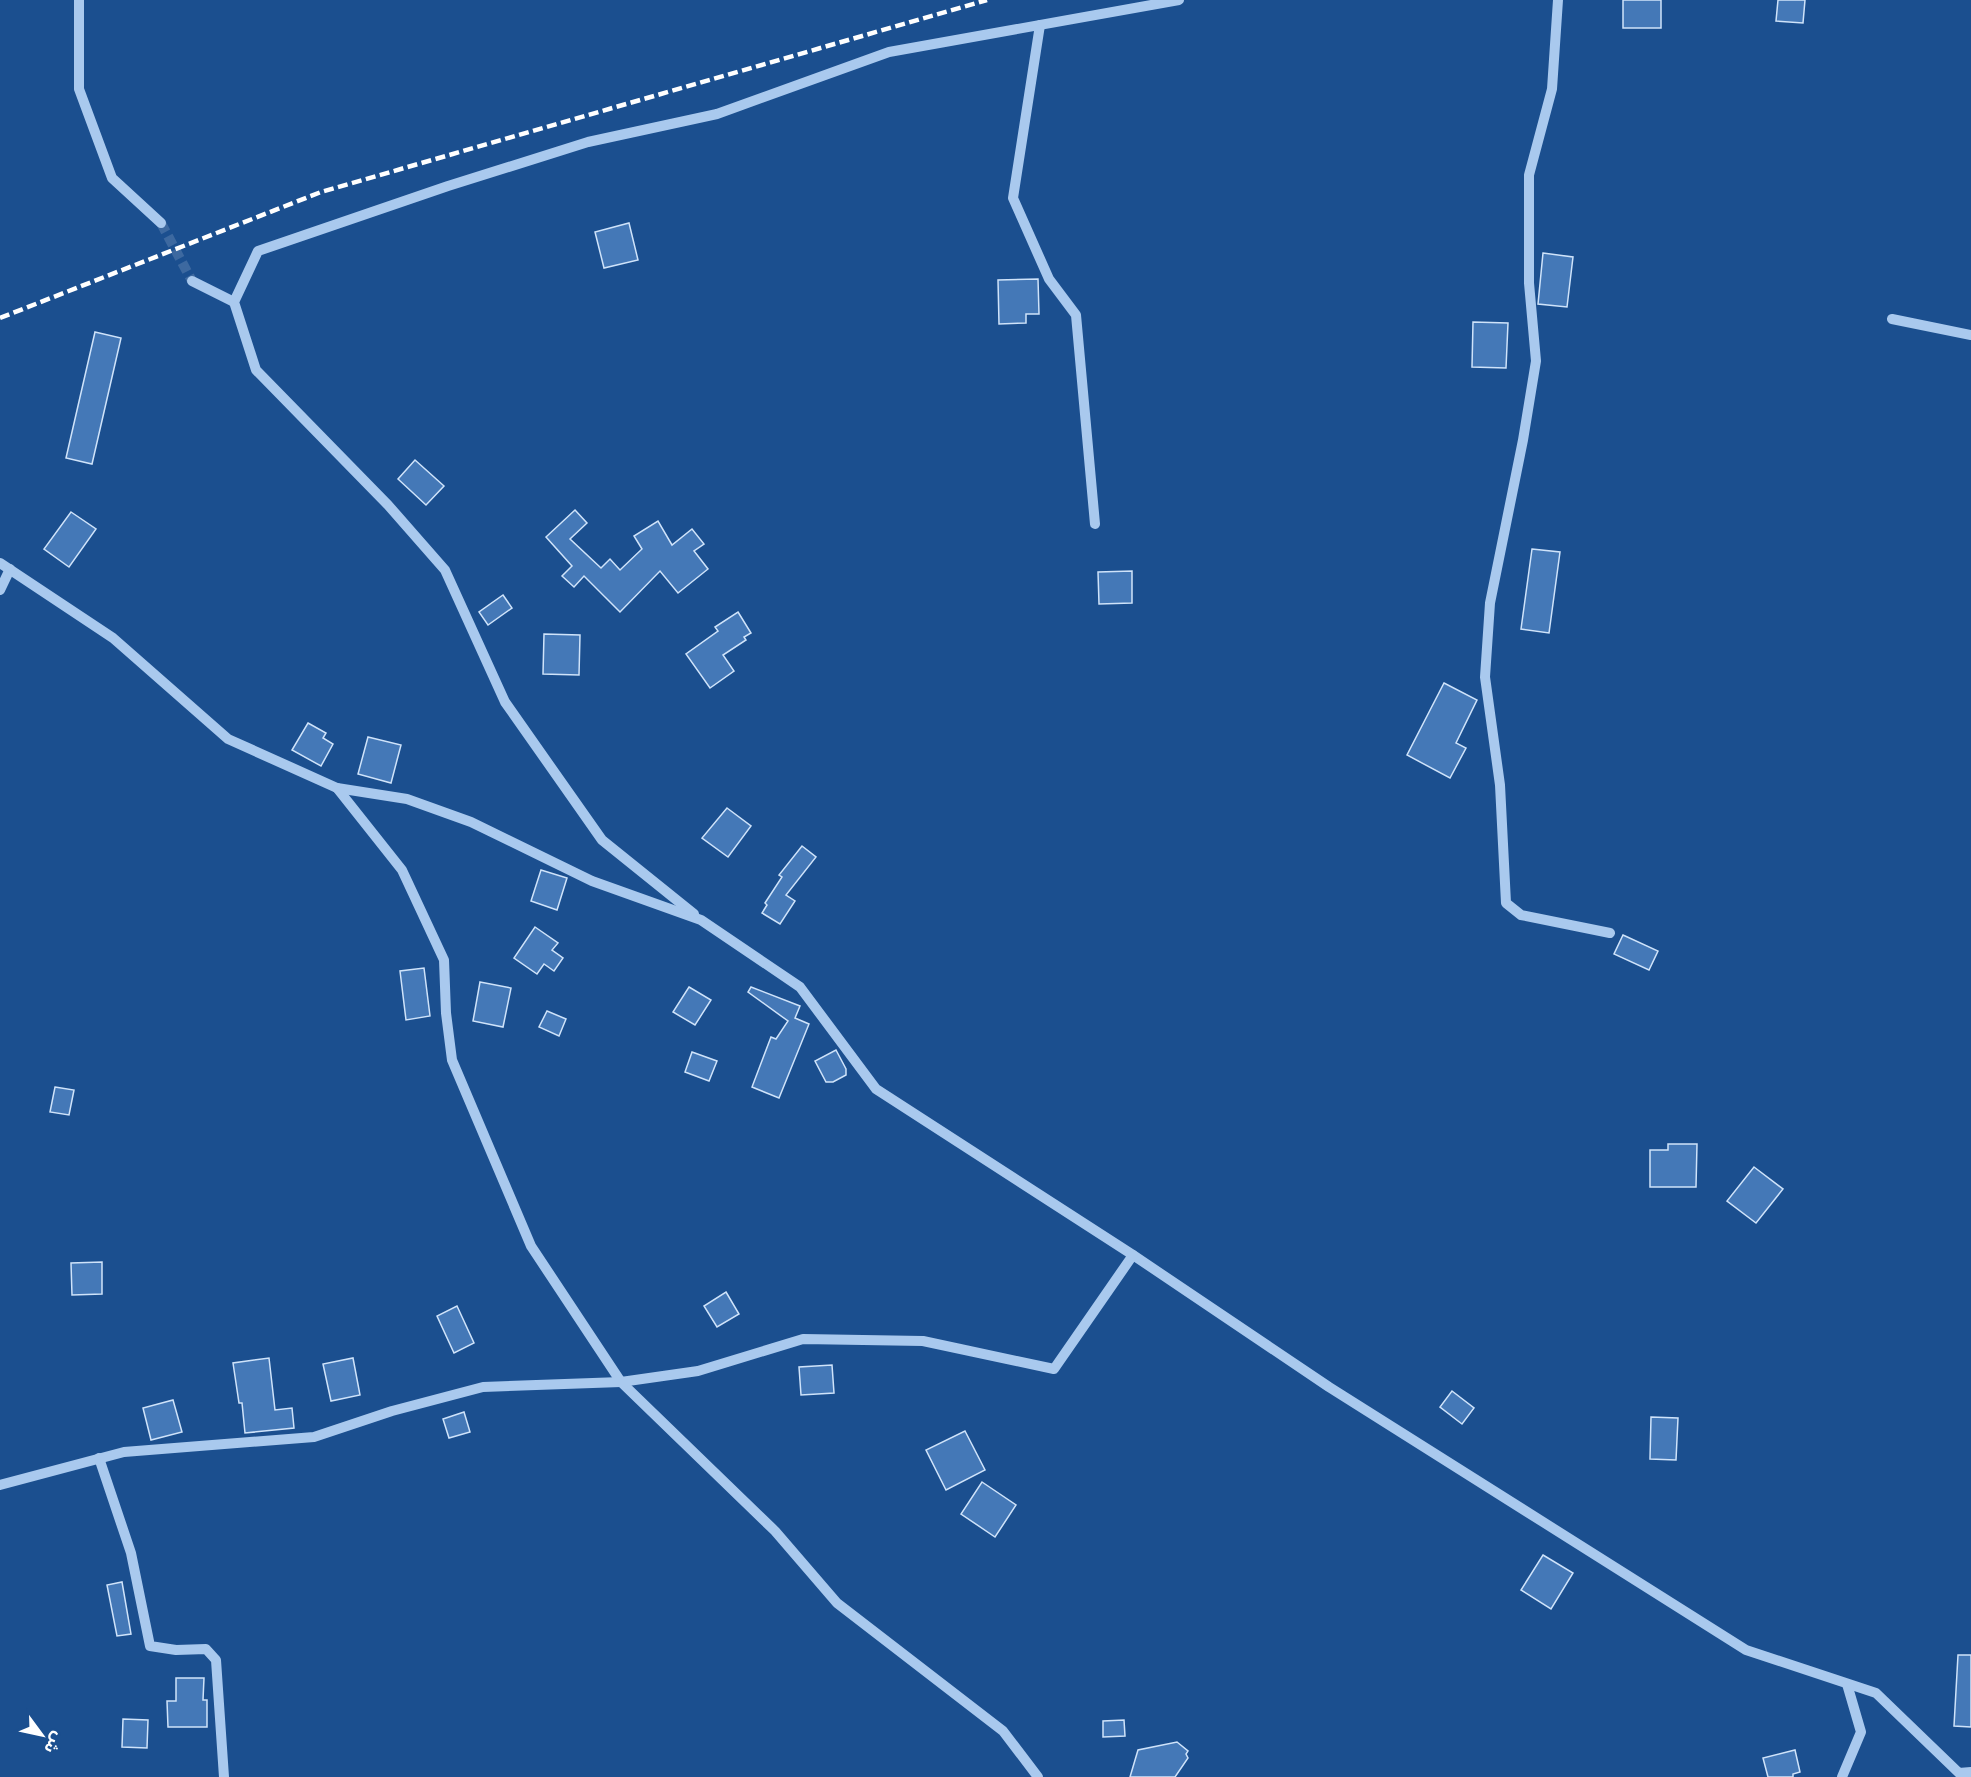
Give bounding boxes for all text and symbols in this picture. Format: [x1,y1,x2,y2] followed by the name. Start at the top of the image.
[12,1705,72,1765] north arrow
[40,1729,67,1757] text: ش

